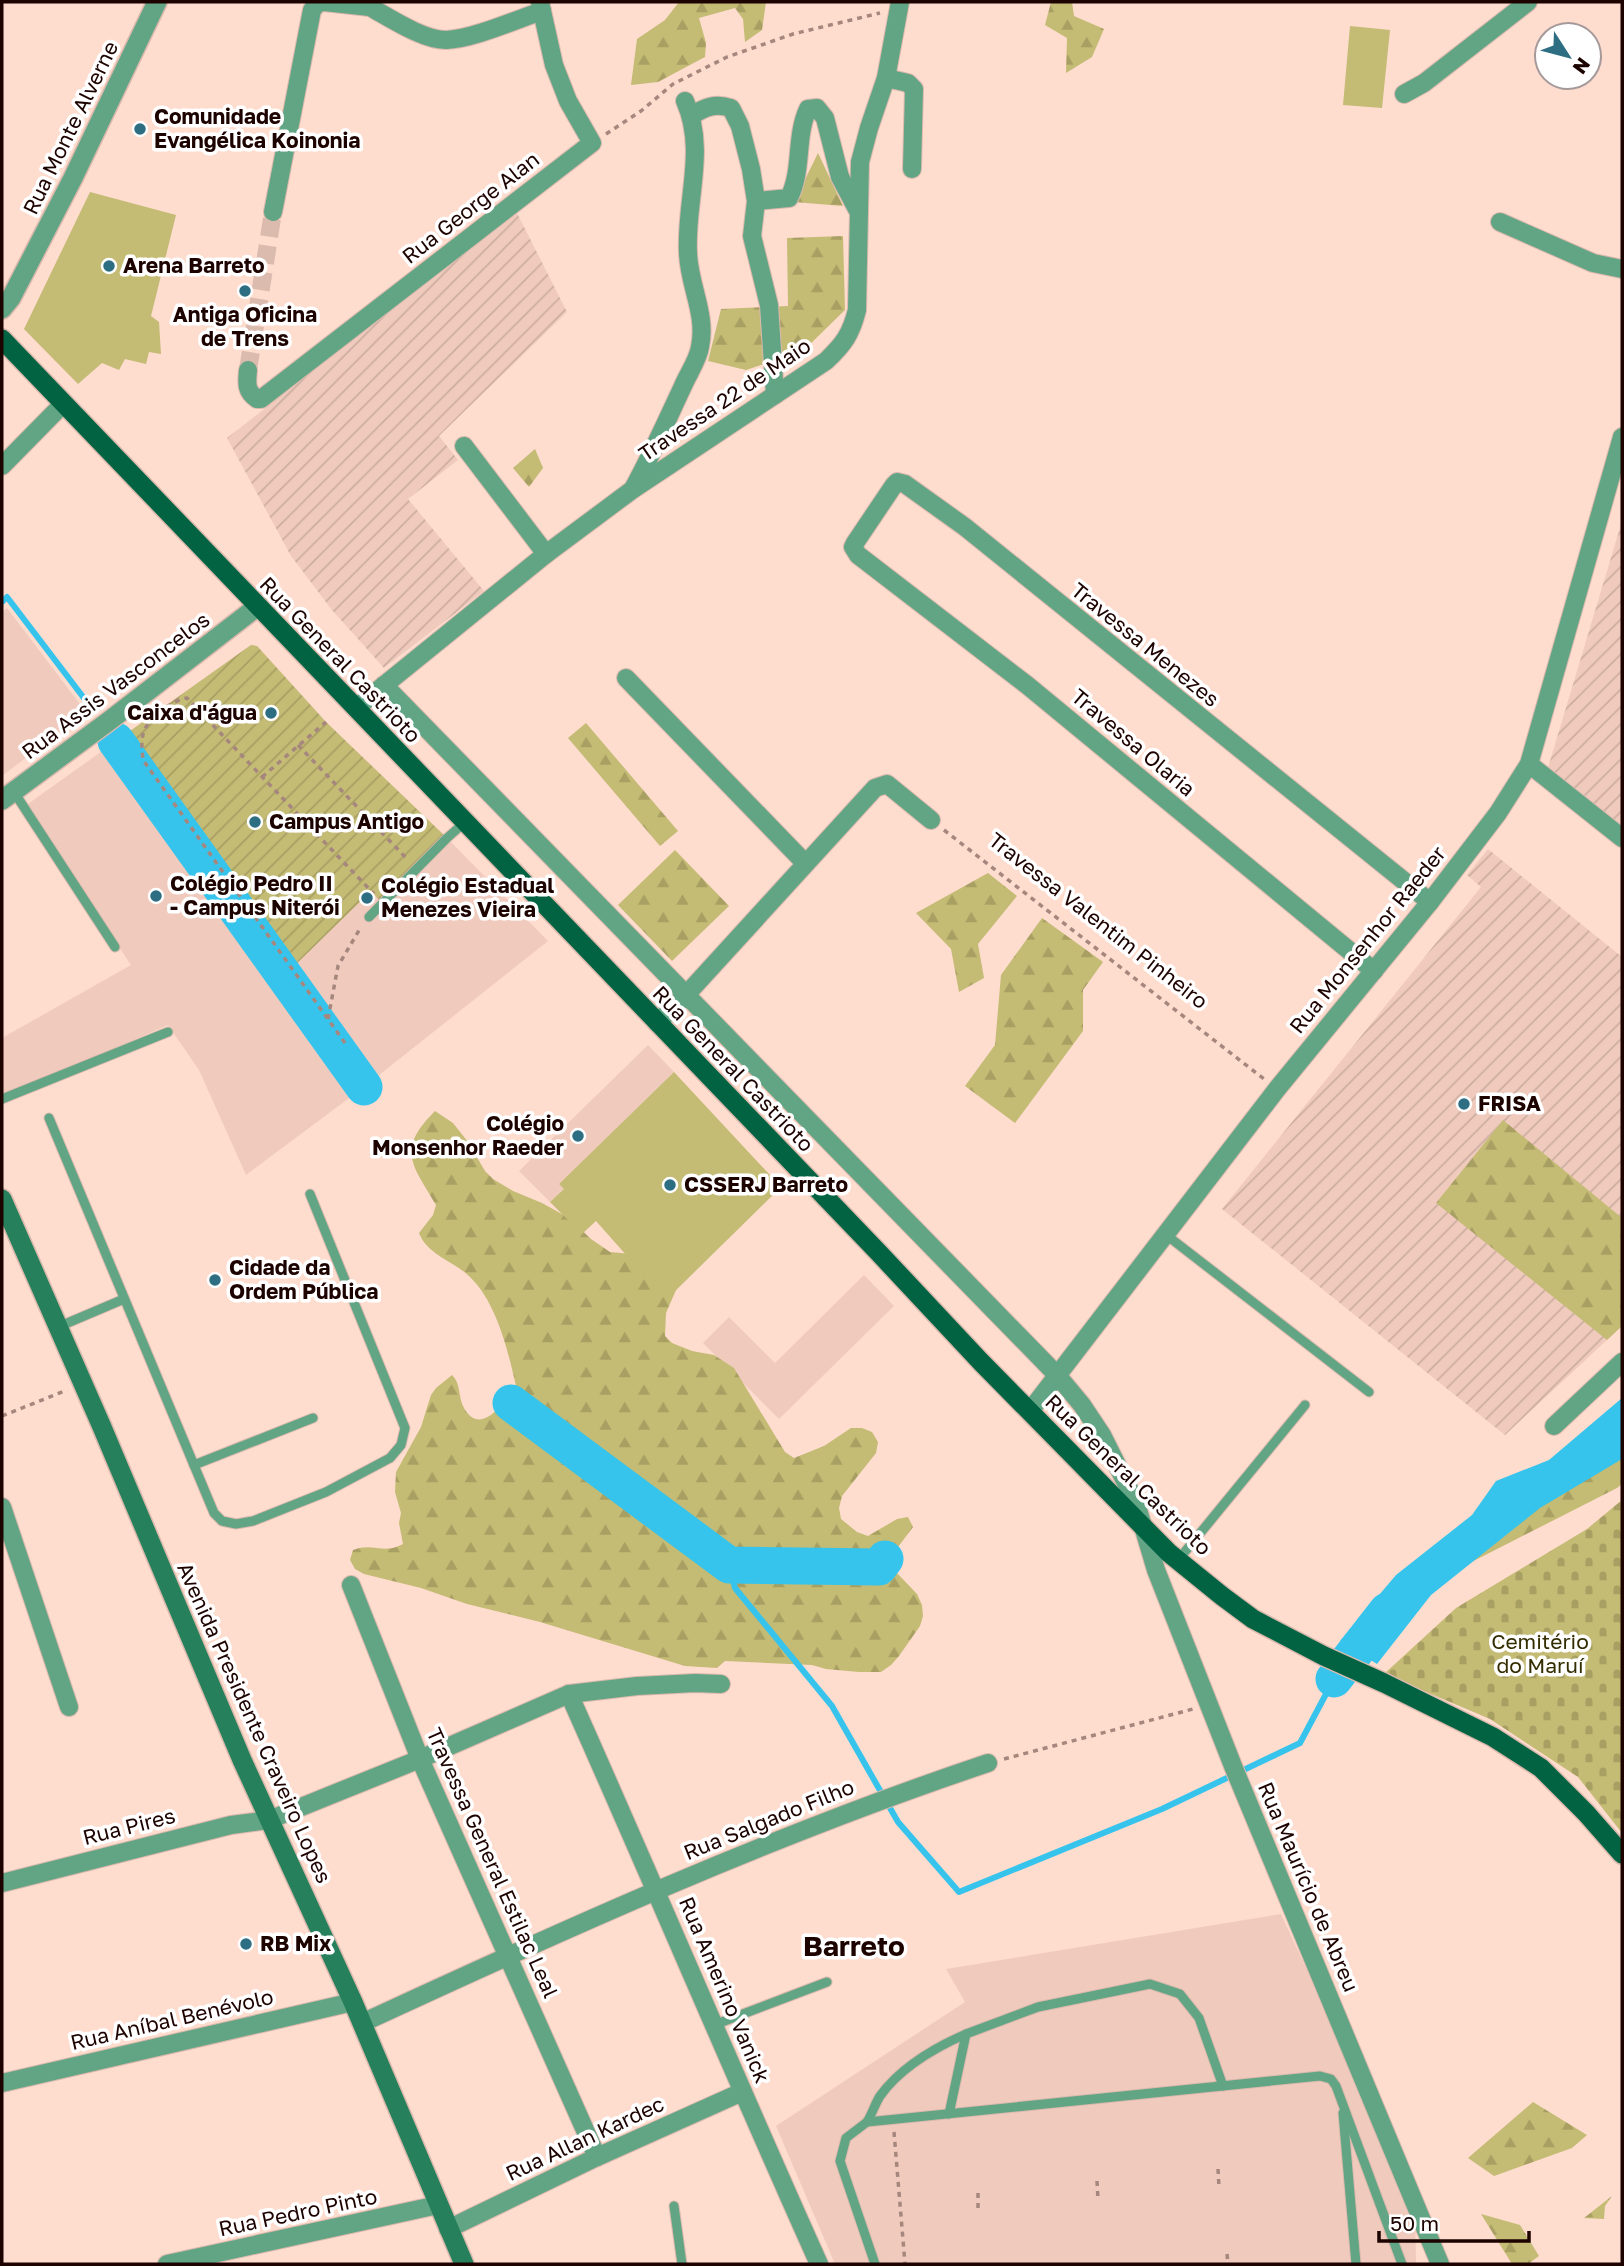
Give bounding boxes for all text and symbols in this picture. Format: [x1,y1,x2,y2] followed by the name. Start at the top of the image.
[1533,21,1603,91] north arrow
[17,37,123,218] street label: Rua Monte Alverne
[1569,54,1596,79] text: N
[154,103,360,153] place label: Comunidade Evangélica Koinonia
[132,121,148,137] marker: Comunidade Evangélica Koinonia
[397,146,544,269] street label: Rua George Alan
[123,252,265,278] place label: Arena Barreto
[101,258,117,274] marker: Arena Barreto
[237,283,253,299] marker: Antiga Oficina de Trens
[173,301,317,351] place label: Antiga Oficina de Trens
[634,332,815,466] street label: Travessa 22 de Maio
[255,571,427,748] street label: Rua General Castrioto
[1066,577,1225,712] street label: Travessa Menezes
[16,606,214,764] street label: Rua Assis Vasconcelos
[1067,683,1201,801] street label: Travessa Olaria
[127,699,257,725] place label: Caixa d'água
[263,705,279,721] marker: Caixa d'água
[269,808,424,834] place label: Campus Antigo
[247,814,263,830] marker: Campus Antigo
[984,827,1213,1014] street label: Travessa Valentim Pinheiro
[1284,840,1451,1038] street label: Rua Monsenhor Raeder
[170,870,340,920] place label: Colégio Pedro II - Campus Niterói
[381,872,554,922] place label: Colégio Estadual Menezes Vieira
[148,888,164,904] marker: Colégio Pedro II - Campus Niterói
[359,890,375,906] marker: Colégio Estadual Menezes Vieira
[648,980,820,1157] street label: Rua General Castrioto
[1478,1090,1541,1116] place label: FRISA
[1456,1096,1472,1112] marker: FRISA
[372,1110,564,1160] place label: Colégio Monsenhor Raeder
[570,1128,586,1144] marker: Colégio Monsenhor Raeder
[684,1171,848,1197] place label: CSSERJ Barreto
[662,1177,678,1193] marker: CSSERJ Barreto
[229,1254,379,1304] place label: Cidade da Ordem Pública
[207,1272,223,1288] marker: Cidade da Ordem Pública
[1040,1388,1217,1560] street label: Rua General Castrioto
[172,1558,338,1887] street label: Avenida Presidente Craveiro Lopes
[1491,1628,1589,1678] park label: Cemitério do Maruí
[421,1723,564,2002] street label: Travessa General Estilac Leal
[680,1773,858,1865] street label: Rua Salgado Filho
[1253,1778,1365,1995] street label: Rua Maurício de Abreu
[80,1802,178,1850] street label: Rua Pires
[674,1893,776,2087] street label: Rua Amerino Vanick
[803,1929,905,1962] district label: Barreto
[260,1930,331,1956] place label: RB Mix
[238,1936,254,1952] marker: RB Mix
[68,1983,276,2055] street label: Rua Aníbal Benévolo
[501,2090,668,2186] street label: Rua Allan Kardec
[216,2183,379,2242] street label: Rua Pedro Pinto
[1379,2200,1530,2244] scale bar
[1390,2210,1439,2236] text: 50 m

